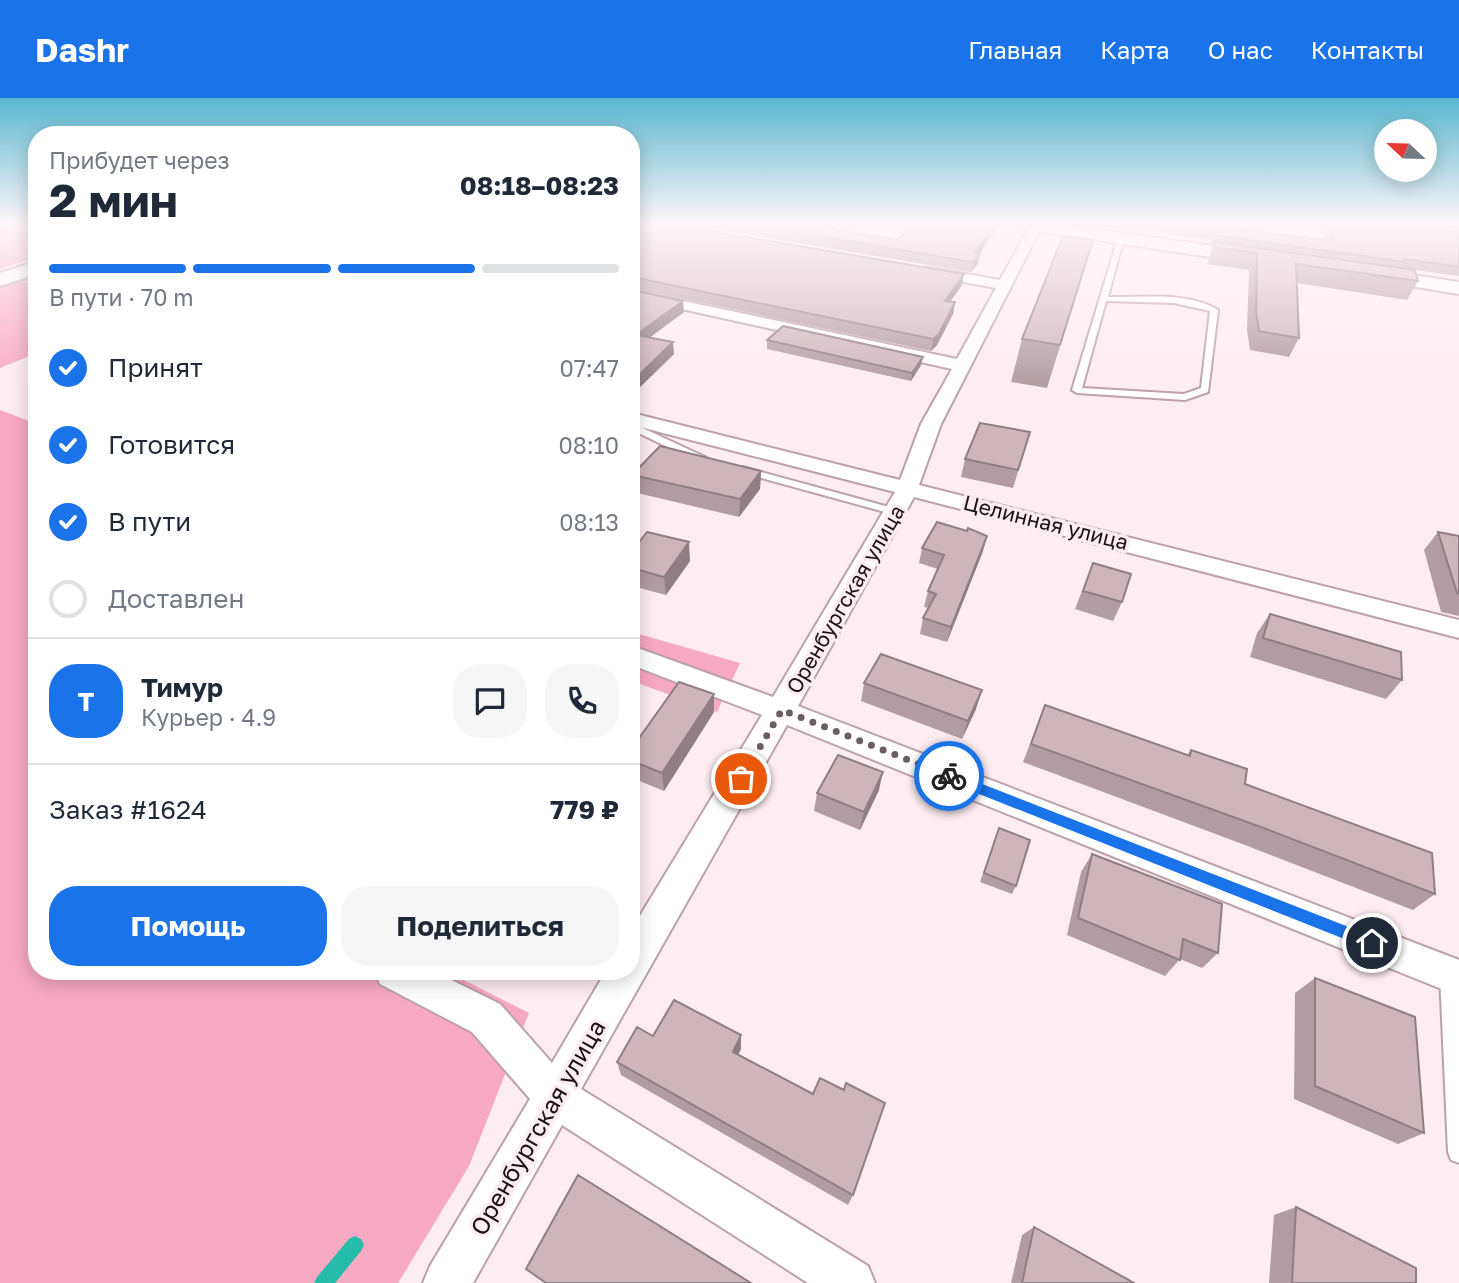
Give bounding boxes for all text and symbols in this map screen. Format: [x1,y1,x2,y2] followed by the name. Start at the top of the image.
[35,30,129,69] text: Dashr
[968,35,1062,64] text: Главная
[1100,35,1170,64] text: Карта
[1208,35,1273,64] text: О нас
[1311,35,1424,64] text: Контакты
[1374,119,1437,182] north arrow
[1374,119,1437,182] map controls
[49,146,230,174] text: Прибудет через
[460,170,619,201] text: 08:18–08:23
[49,172,178,227] text: 2 мин
[49,283,194,311] text: В пути · 70 m
[49,349,87,387] icon: check
[108,352,203,383] text: Принят
[559,354,619,382] text: 07:47
[49,426,87,464] icon: check
[108,429,235,460] text: Готовится
[558,431,619,459] text: 08:10
[961,489,1131,555] street label: Целинная улица
[780,500,910,698] street label: Оренбургская улица
[49,503,87,541] icon: check
[108,506,191,537] text: В пути
[559,508,619,536] text: 08:13
[108,583,244,614] text: Доставлен
[453,664,527,738] button: chat
[545,664,619,738] button: phone
[141,672,223,703] text: Тимур
[78,686,94,717] text: Т
[141,703,276,731] text: Курьер · 4.9
[914,741,984,811] courier
[711,749,771,809] pin
[930,757,968,795] icon: bike
[722,760,760,798] icon: bag
[49,794,207,825] text: Заказ #1624
[550,794,619,825] text: 779 ₽
[49,886,327,966] button: Помощь
[341,886,619,966] button: Поделиться
[1342,913,1402,973] pin
[1353,924,1391,962] icon: home
[463,1014,611,1240] street label: Оренбургская улица

